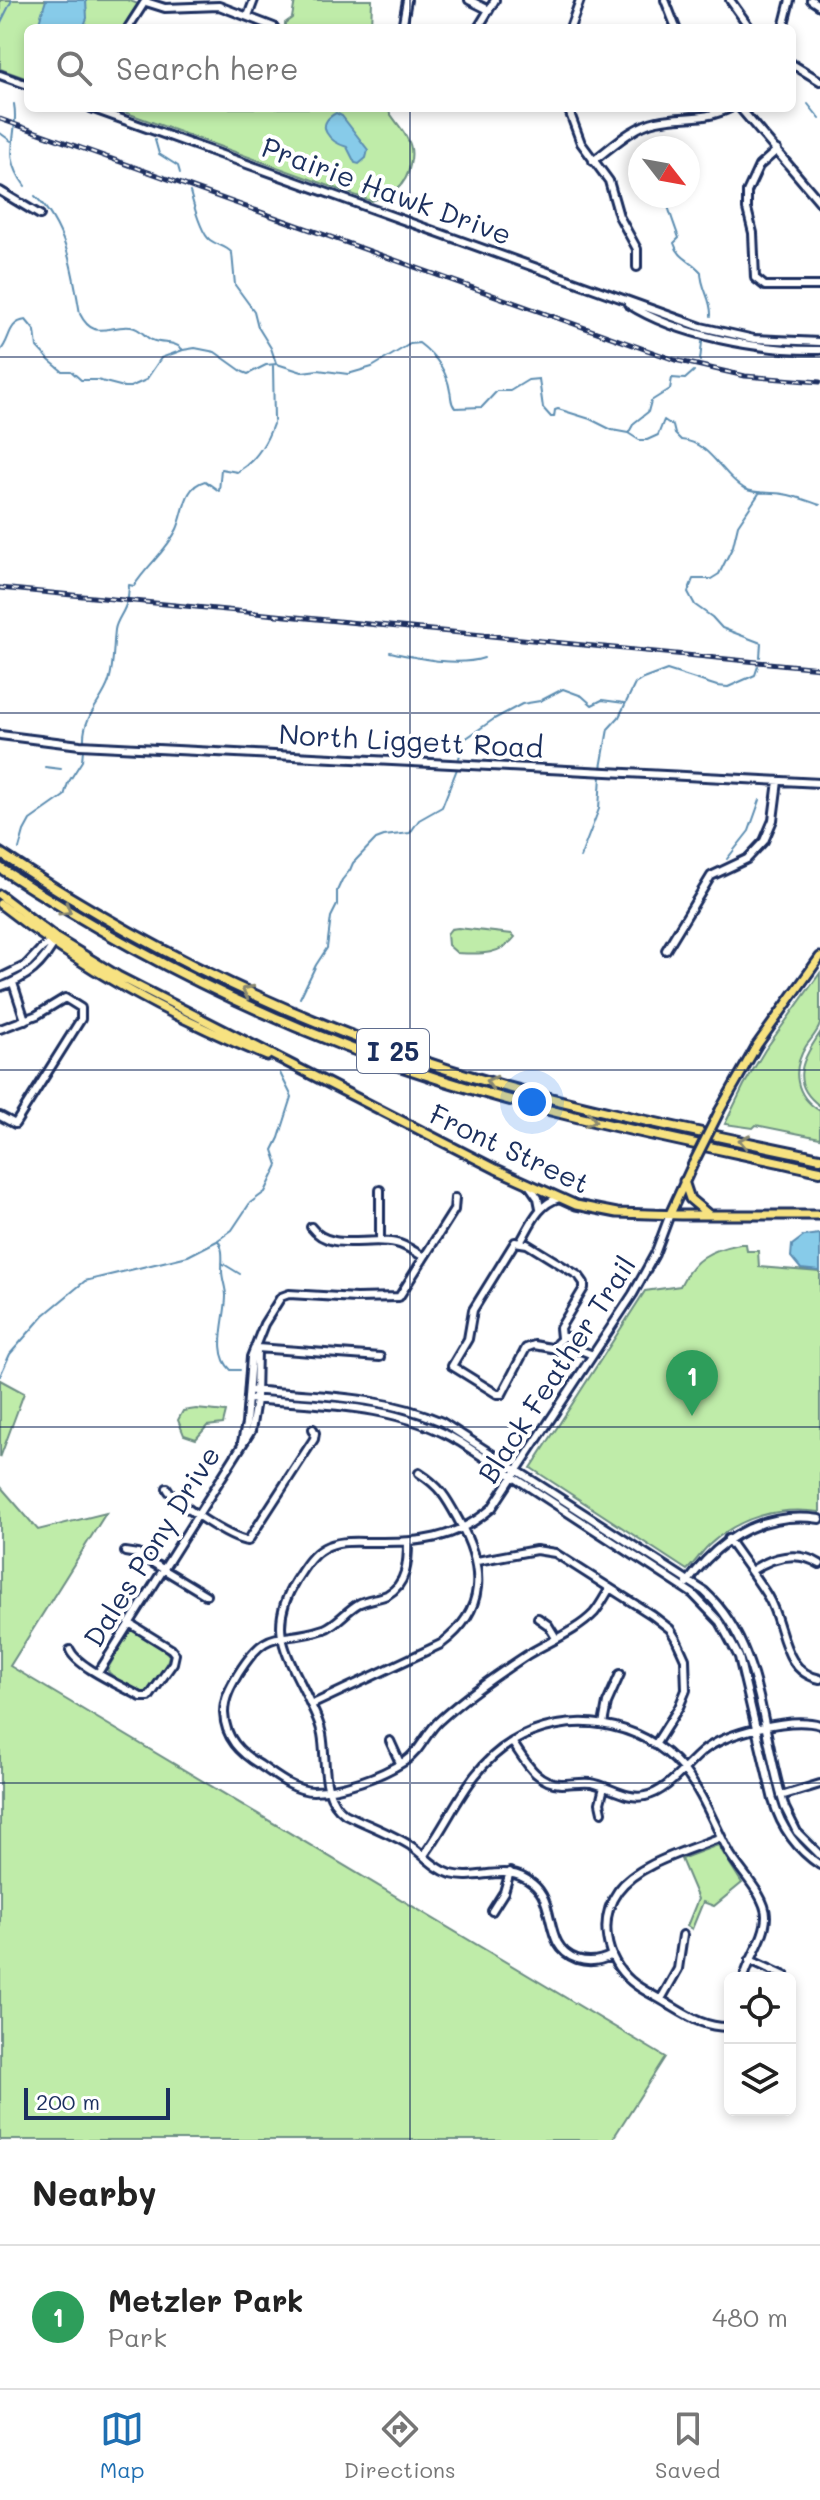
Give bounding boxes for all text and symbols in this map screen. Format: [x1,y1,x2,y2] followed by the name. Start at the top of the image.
[24,24,796,112] search box
[52,46,96,90] icon: search
[116,48,299,88] text: Search here
[257,128,517,252] street label: Prairie Hawk Drive
[628,136,700,208] north arrow
[278,715,544,765] street label: North Liggett Road
[57,900,72,915] one-way arrow
[241,985,256,1001] one-way arrow
[357,1029,429,1073] road number: I 25
[484,1075,498,1091] one-way arrow
[512,1082,552,1122] your location
[424,1095,596,1201] street label: Front Street
[583,1111,597,1128] one-way arrow
[738,1133,751,1150] one-way arrow
[469,1249,643,1489] street label: Black Feather Trail
[666,1350,718,1416] pin: 1
[75,1439,227,1653] street label: Dales Pony Drive
[724,1972,796,2116] map controls
[724,1972,796,2044] button: locate
[724,2044,796,2116] button: layers
[24,2084,170,2120] scale bar
[36,2087,100,2116] text: 200 m
[32,2170,157,2215] text: Nearby
[108,2280,304,2320] text: Metzler Park
[52,2300,64,2334] text: 1
[712,2300,788,2334] text: 480 m
[108,2320,167,2354] text: Park
[100,2407,145,2484] tab: Map
[344,2407,456,2484] tab: Directions
[655,2407,720,2484] tab: Saved

